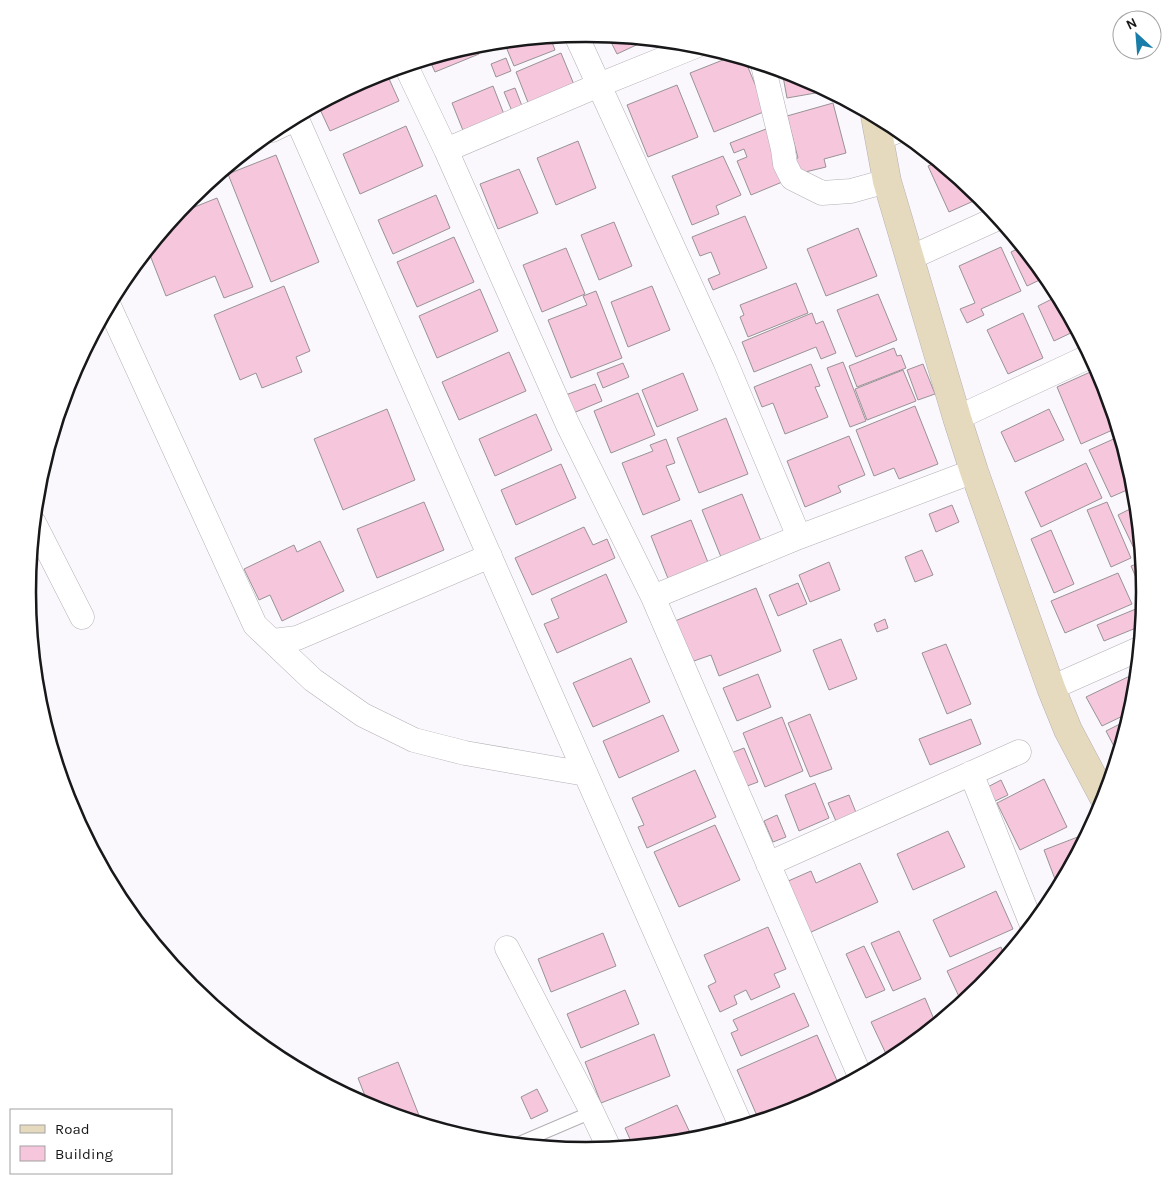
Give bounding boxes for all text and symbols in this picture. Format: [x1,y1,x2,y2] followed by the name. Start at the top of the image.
[1112,10,1162,60] north arrow
[1123,14,1140,34] text: N
[10,1109,172,1174] legend
[55,1120,90,1138] text: Road
[55,1145,113,1163] text: Building

